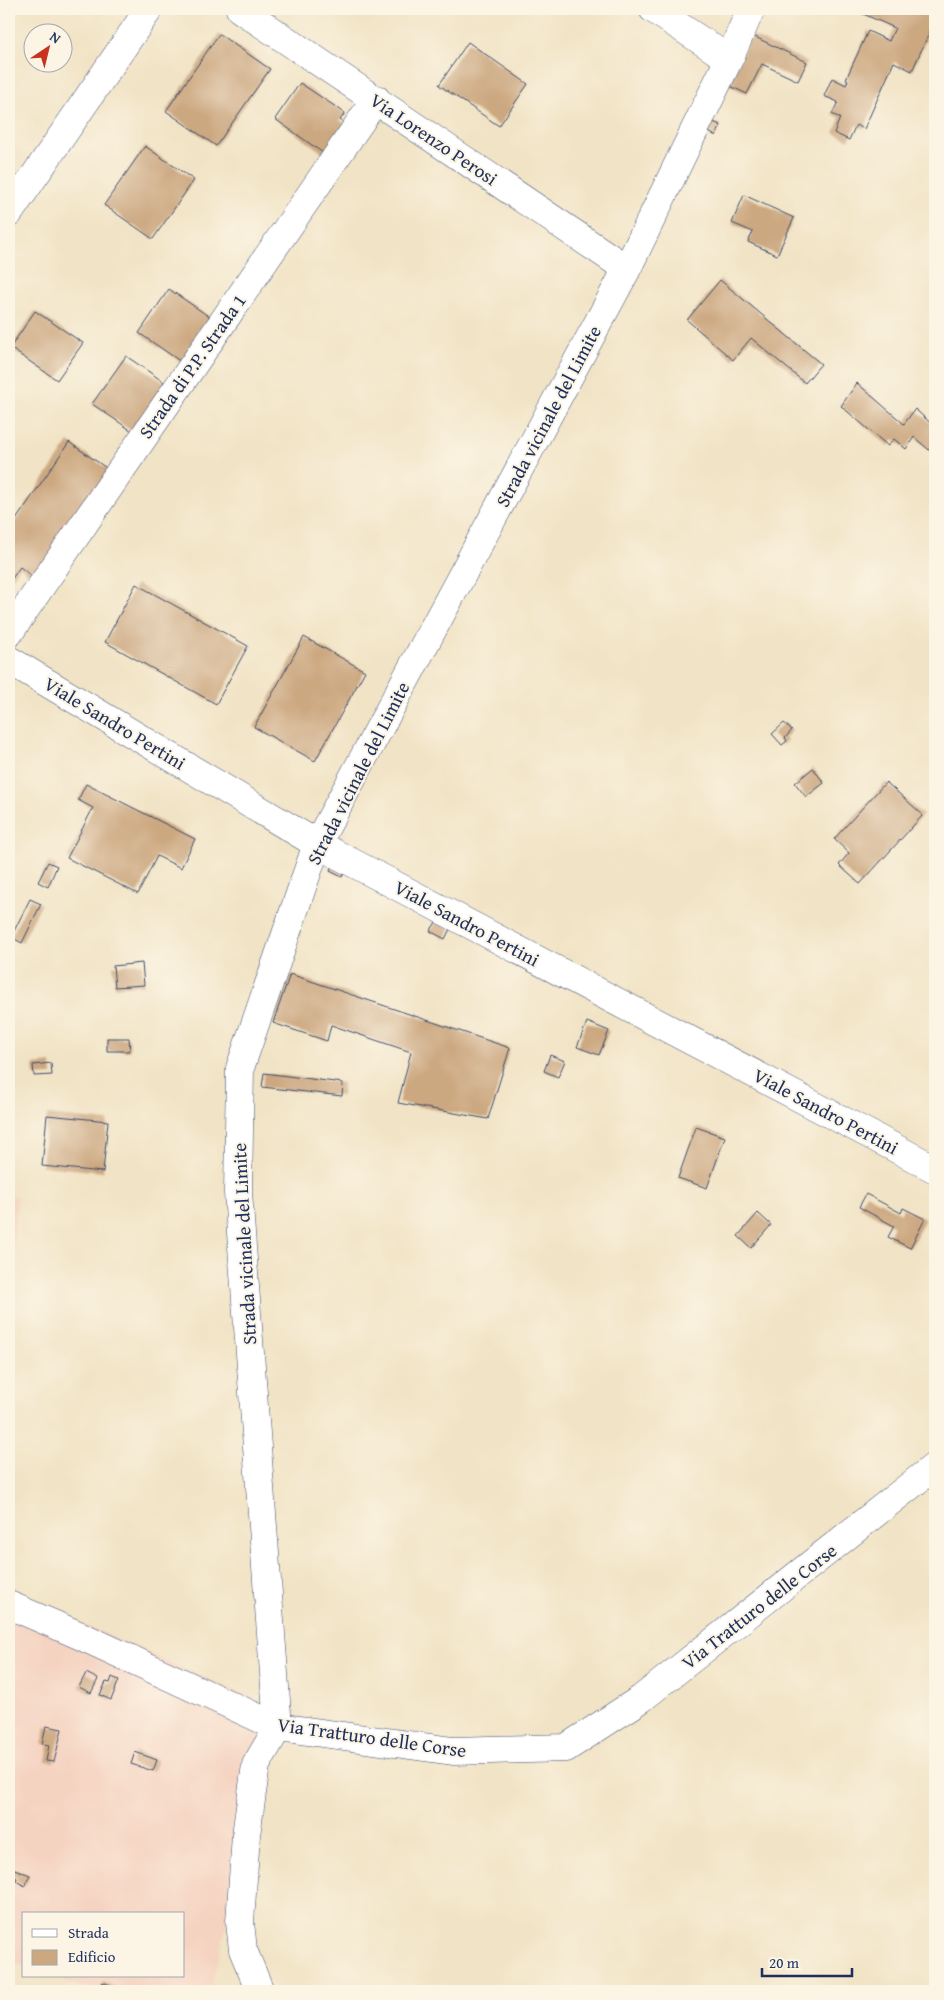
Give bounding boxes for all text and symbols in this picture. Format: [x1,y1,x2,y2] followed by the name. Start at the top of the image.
[22,22,72,72] north arrow
[46,26,66,49] text: N
[365,86,503,192] street label: Via Lorenzo Perosi
[132,288,252,444] street label: Strada di P.P. Strada 1
[488,320,608,512] street label: Strada vicinale del Limite
[39,670,191,776] street label: Viale Sandro Pertini
[300,676,416,869] street label: Strada vicinale del Limite
[389,873,545,973] street label: Viale Sandro Pertini
[748,1061,904,1161] street label: Viale Sandro Pertini
[225,1142,263,1346] street label: Strada vicinale del Limite
[675,1536,843,1676] street label: Via Tratturo delle Corse
[276,1710,468,1764] street label: Via Tratturo delle Corse
[22,1912,185,1978] legend
[68,1922,109,1943] text: Strada
[762,1945,852,1977] scale bar
[68,1946,116,1967] text: Edificio
[769,1952,800,1973] text: 20 m

